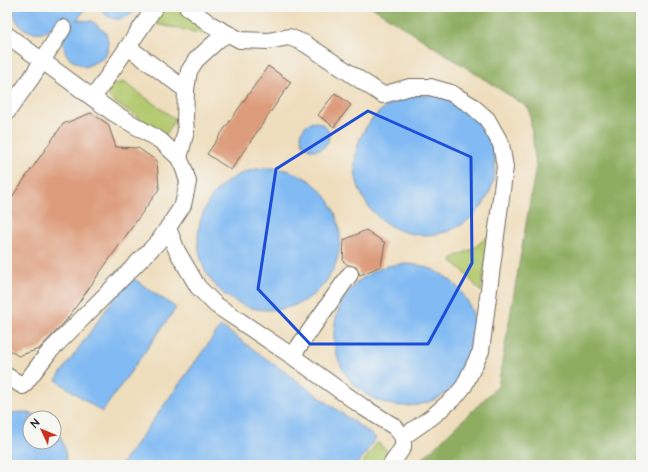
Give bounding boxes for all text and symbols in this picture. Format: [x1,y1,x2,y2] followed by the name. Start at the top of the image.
[22,410,62,450] north arrow
[27,416,43,431] text: N

